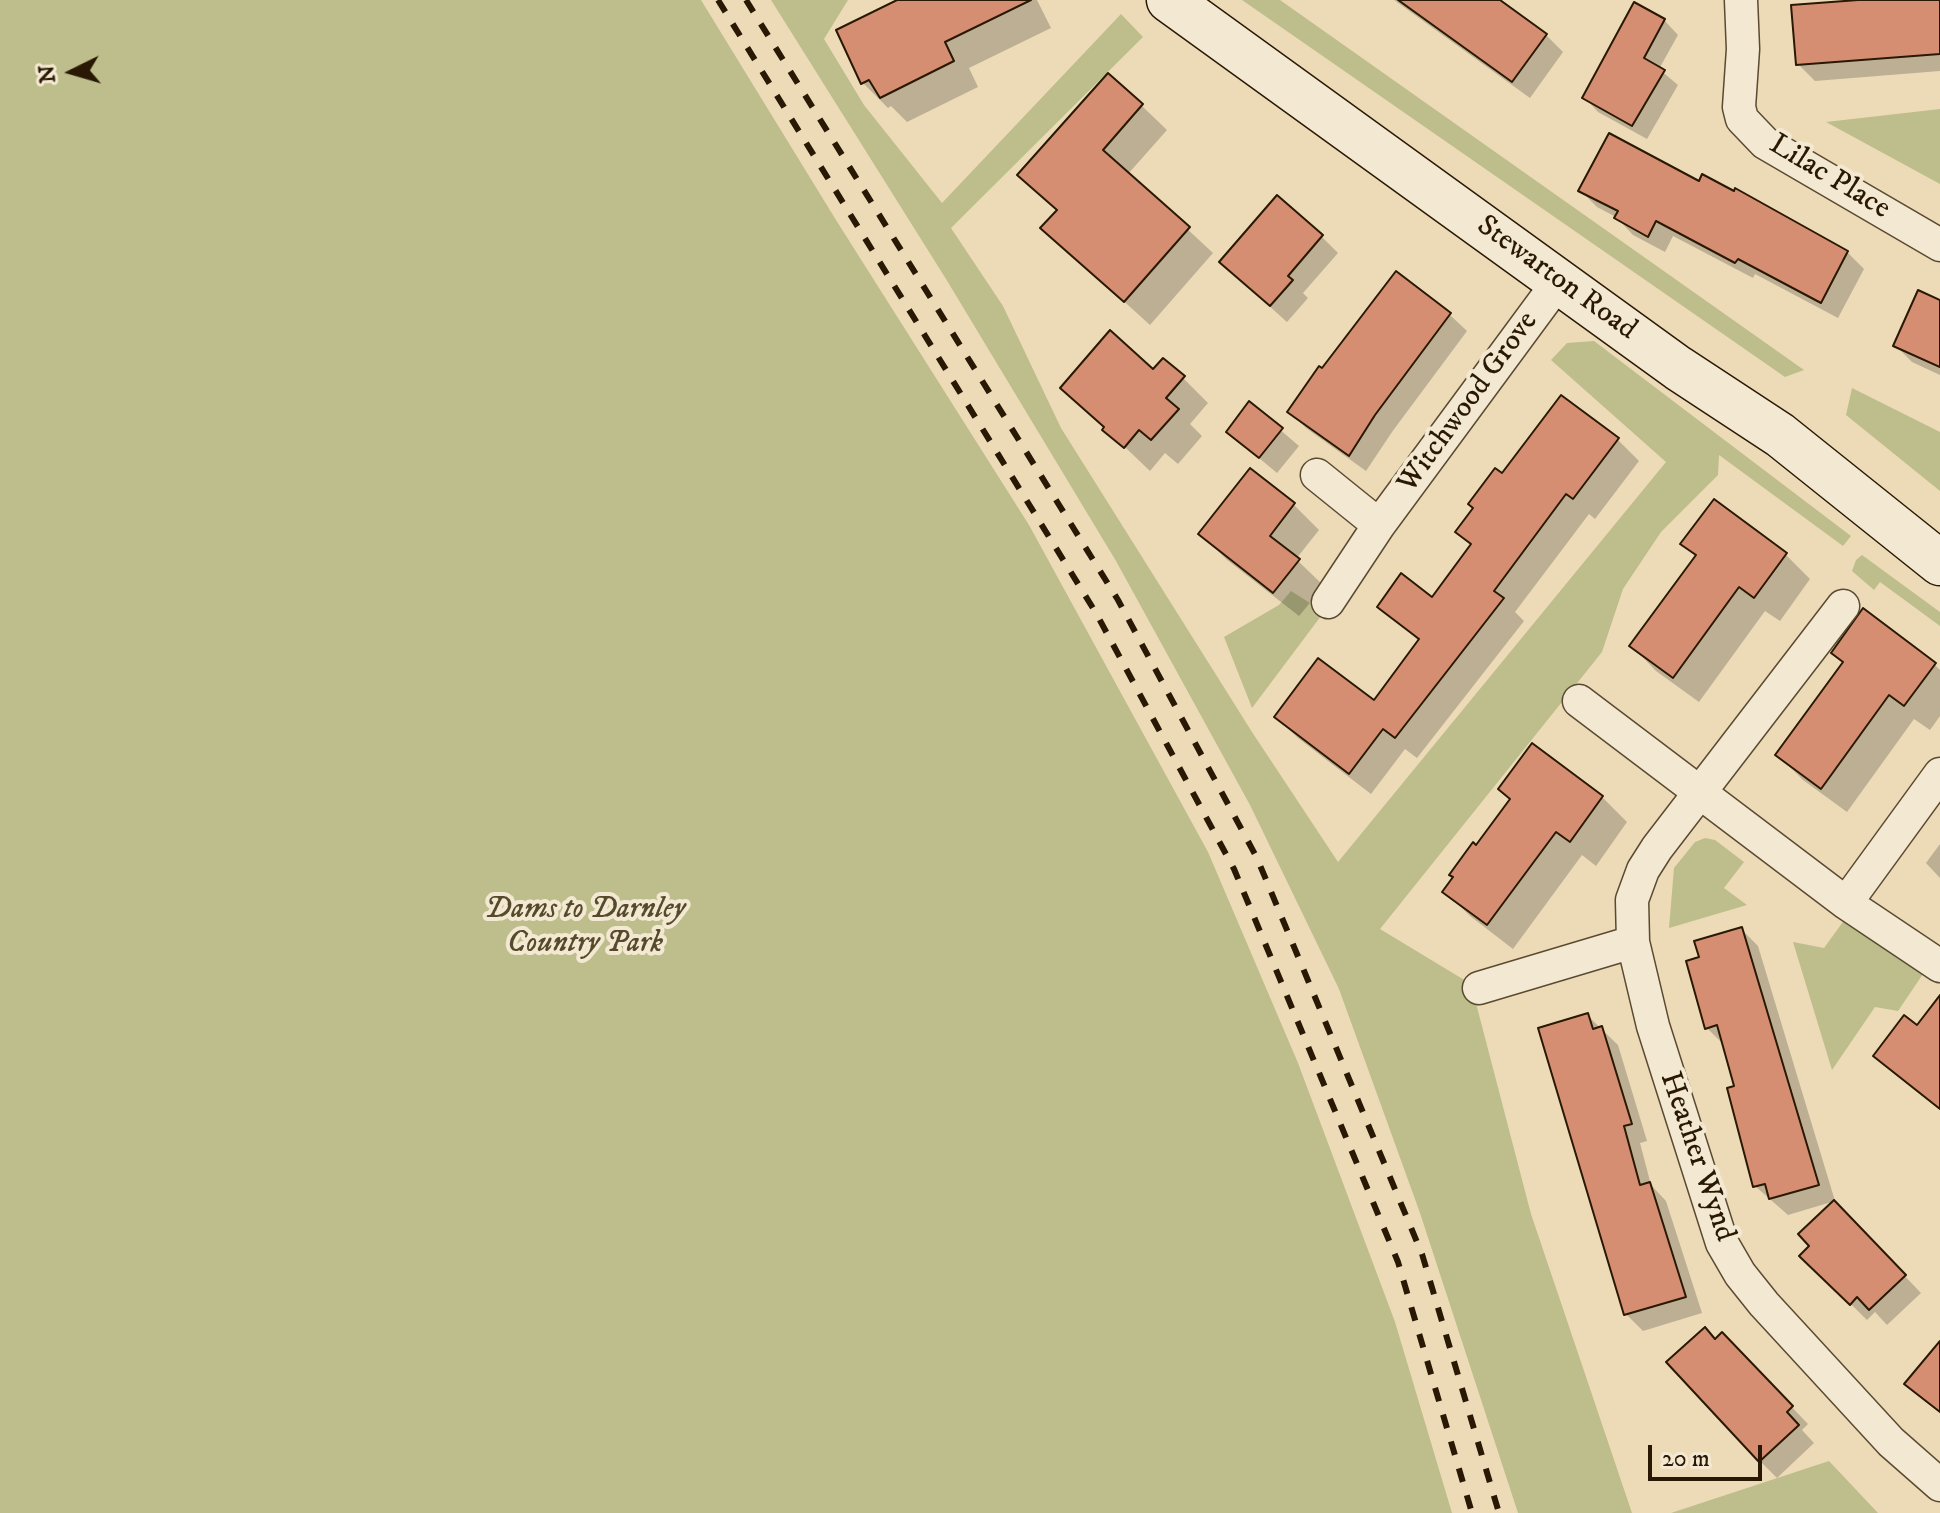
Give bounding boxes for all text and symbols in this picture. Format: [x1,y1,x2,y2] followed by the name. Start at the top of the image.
[32,32,112,112] north arrow
[33,64,62,84] text: N
[1762,128,1896,228] street label: Lilac Place
[1469,209,1643,349] street label: Stewarton Road
[1391,305,1547,501] street label: Witchwood Grove
[485,893,685,964] park label: Dams to Darnley Country Park
[1650,1068,1742,1246] street label: Heather Wynd
[1652,1429,1766,1479] scale bar
[1662,1444,1710,1474] text: 20 m

